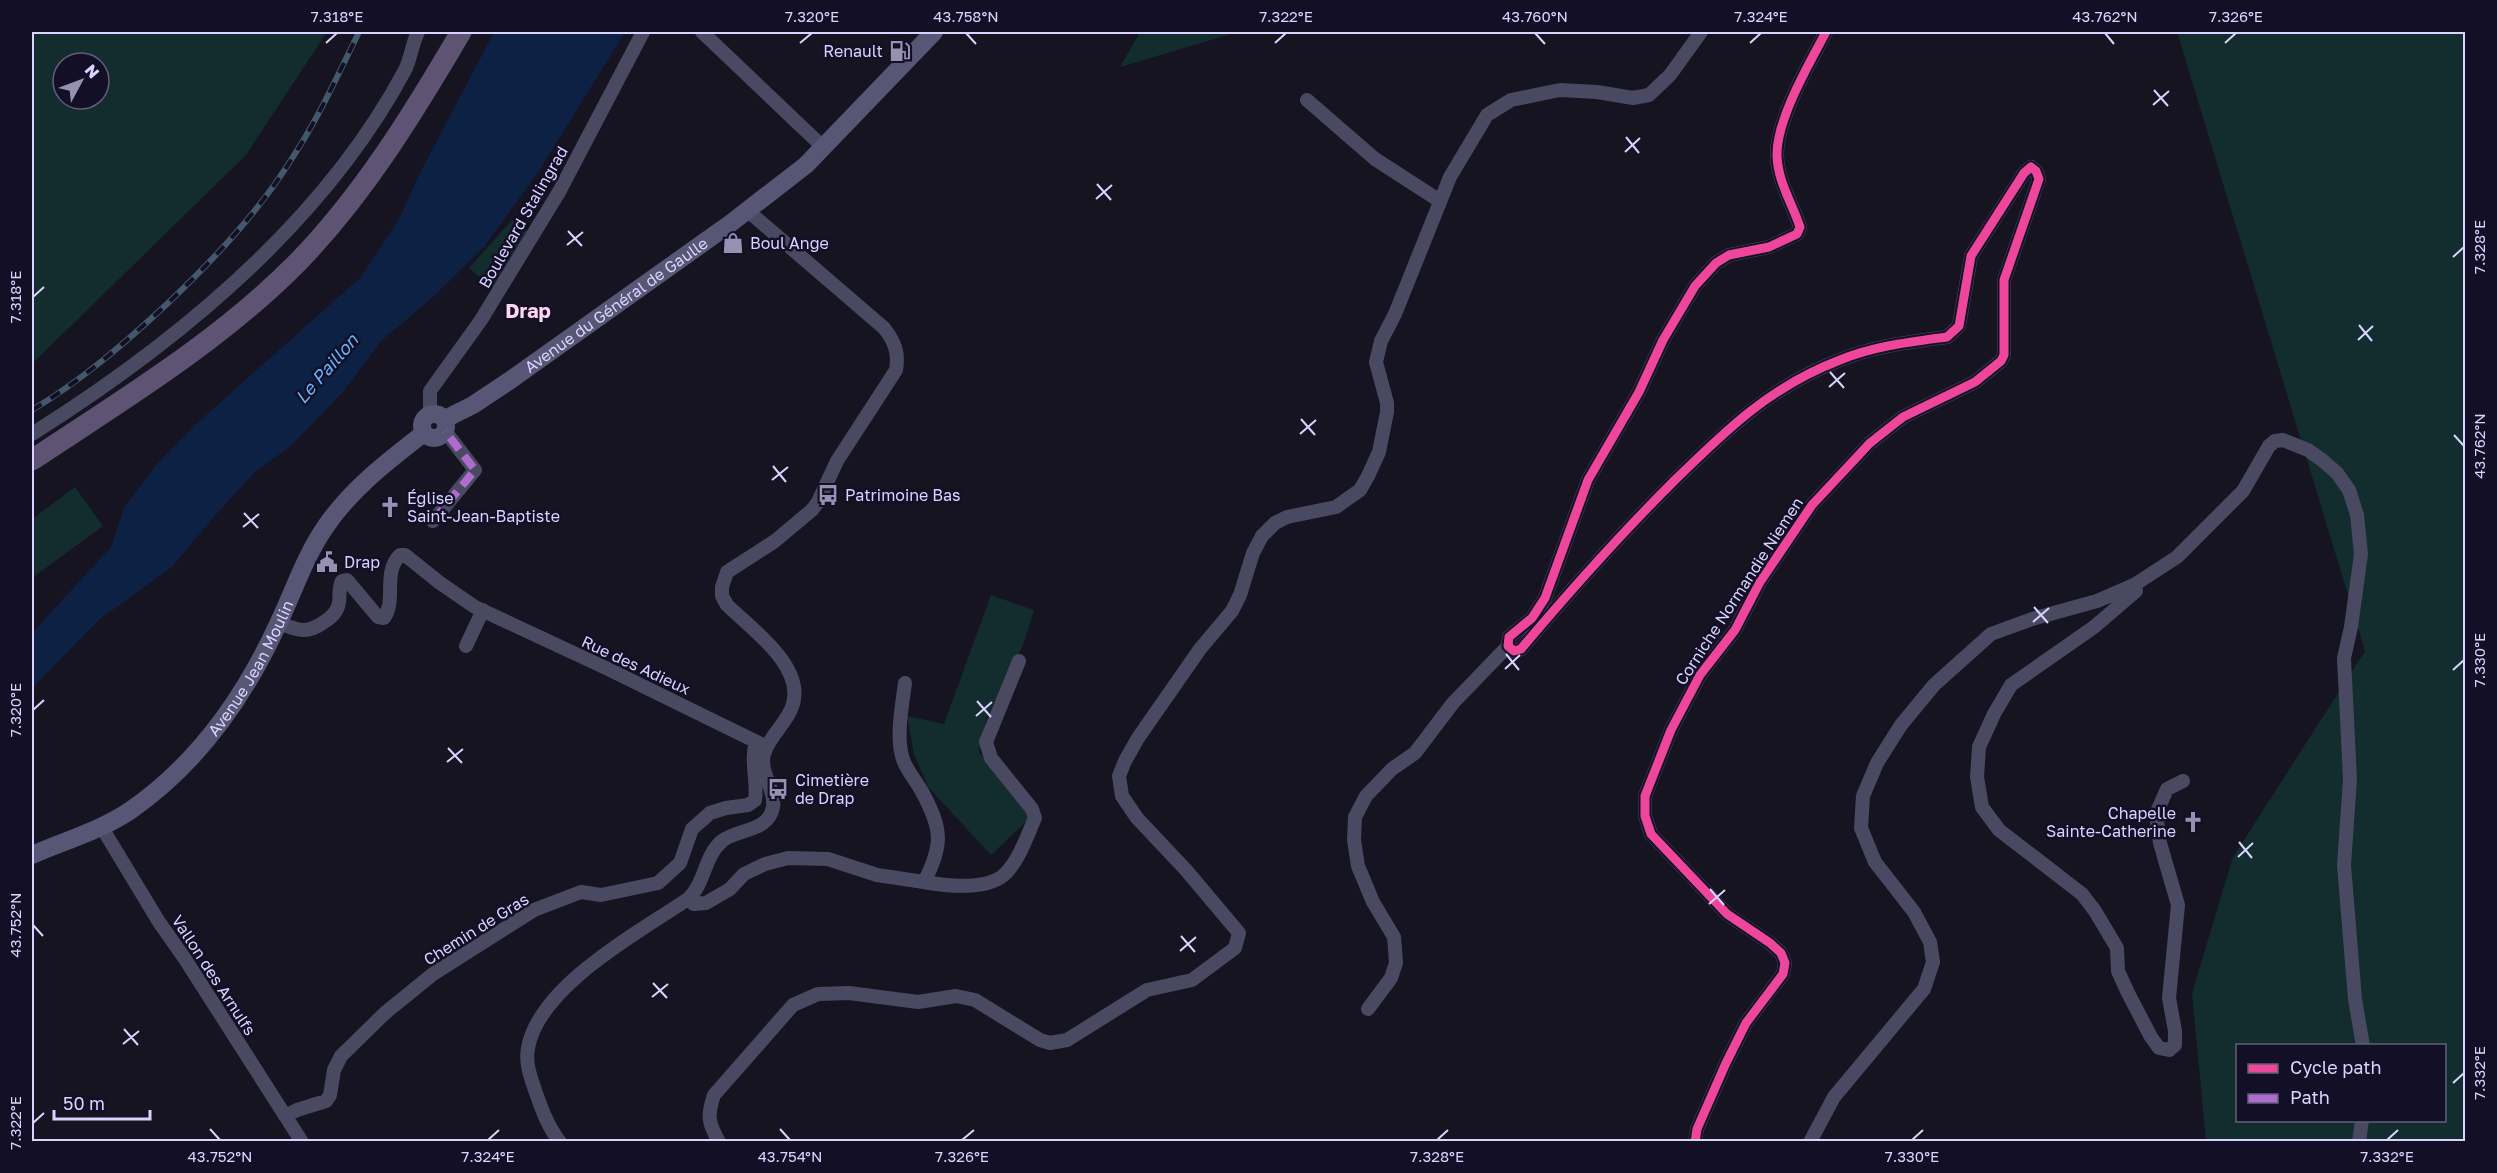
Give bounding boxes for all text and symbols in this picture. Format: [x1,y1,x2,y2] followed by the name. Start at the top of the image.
[311,7,363,25] text: 7.318°E
[785,7,839,25] text: 7.320°E
[933,7,999,25] text: 43.758°N
[1259,7,1313,25] text: 7.322°E
[1502,7,1568,25] text: 43.760°N
[1734,7,1788,25] text: 7.324°E
[2072,7,2138,25] text: 43.762°N
[2209,7,2263,25] text: 7.326°E
[888,39,912,63] fuel station icon: Renault
[823,41,883,61] place label: Renault
[51,51,111,111] north arrow
[81,60,104,82] text: N
[474,142,572,292] street label: Boulevard Stalingrad
[2470,220,2488,274] text: 7.328°E
[721,231,745,255] shop icon: Boul Ange
[520,233,712,377] street label: Avenue du Général de Gaulle
[750,233,829,253] place label: Boul Ange
[6,271,24,323] text: 7.318°E
[505,298,551,322] district label: Drap
[290,328,363,408] water label: Le Paillon
[2470,413,2488,479] text: 43.762°N
[816,483,840,507] bus stop icon: Patrimoine Bas
[845,485,961,505] place label: Patrimoine Bas
[407,488,560,526] place label: Église Saint-Jean-Baptiste
[1671,493,1807,689] street label: Corniche Normandie Niemen
[378,495,402,519] church icon: Église Saint-Jean-Baptiste
[315,550,339,574] public building icon: Drap
[344,552,380,572] place label: Drap
[203,597,298,740] street label: Avenue Jean Moulin
[578,631,694,699] street label: Rue des Adieux
[2470,633,2488,687] text: 7.330°E
[6,683,24,737] text: 7.320°E
[795,770,869,808] place label: Cimetière de Drap
[766,777,790,801] bus stop icon: Cimetière de Drap
[2046,803,2176,841] place label: Chapelle Sainte-Catherine
[2181,810,2205,834] church icon: Chapelle Sainte-Catherine
[420,889,532,969] street label: Chemin de Gras
[6,892,24,958] text: 43.752°N
[168,911,260,1039] street label: Vallon des Arnulfs
[2236,1044,2446,1122] legend
[2470,1046,2488,1100] text: 7.332°E
[2290,1056,2382,1078] text: Cycle path
[54,1083,150,1121] scale bar
[2290,1086,2330,1108] text: Path
[63,1092,105,1114] text: 50 m
[6,1096,24,1150] text: 7.322°E
[187,1147,253,1165] text: 43.752°N
[461,1147,515,1165] text: 7.324°E
[758,1147,822,1165] text: 43.754°N
[935,1147,989,1165] text: 7.326°E
[1410,1147,1464,1165] text: 7.328°E
[1885,1147,1939,1165] text: 7.330°E
[2360,1147,2414,1165] text: 7.332°E

